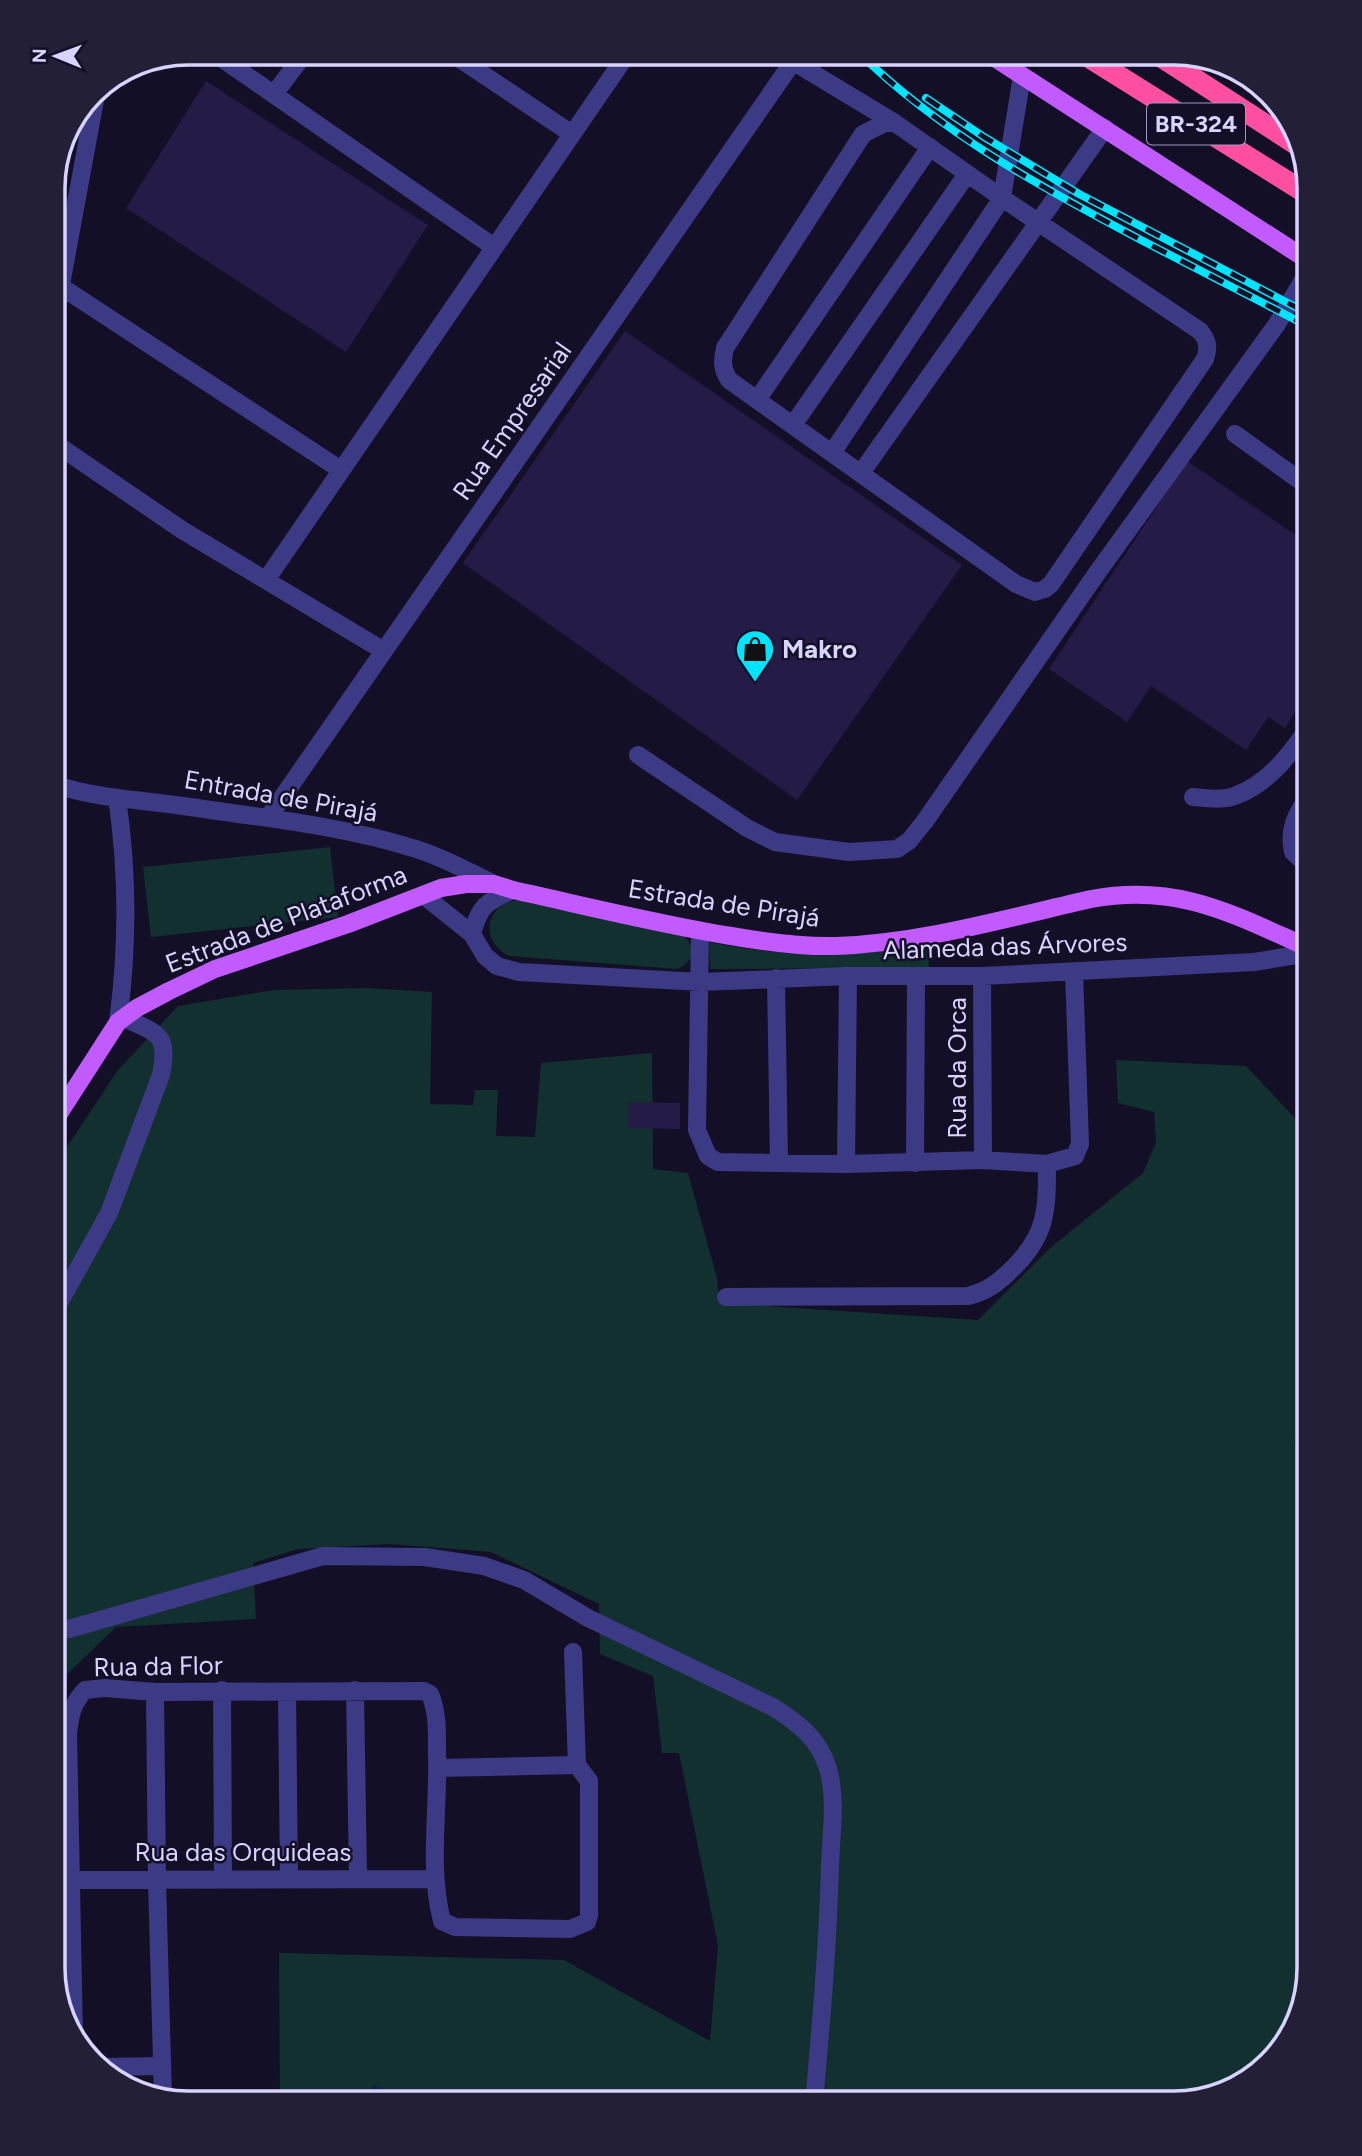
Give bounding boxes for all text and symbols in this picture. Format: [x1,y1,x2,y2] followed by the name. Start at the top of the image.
[21,21,91,91] north arrow
[28,48,51,63] text: N
[1147,104,1245,144] road number: BR-324
[446,336,578,506] street label: Rua Empresarial
[734,628,776,683] shop icon: Makro
[782,633,857,665] place label: Makro
[182,763,380,829] street label: Entrada de Pirajá
[161,858,411,980] street label: Estrada de Plataforma
[626,872,822,934] street label: Estrada de Pirajá
[882,926,1128,966] street label: Alameda das Árvores
[941,997,973,1139] street label: Rua da Orca
[93,1649,223,1683] street label: Rua da Flor
[135,1836,351,1868] street label: Rua das Orquideas

